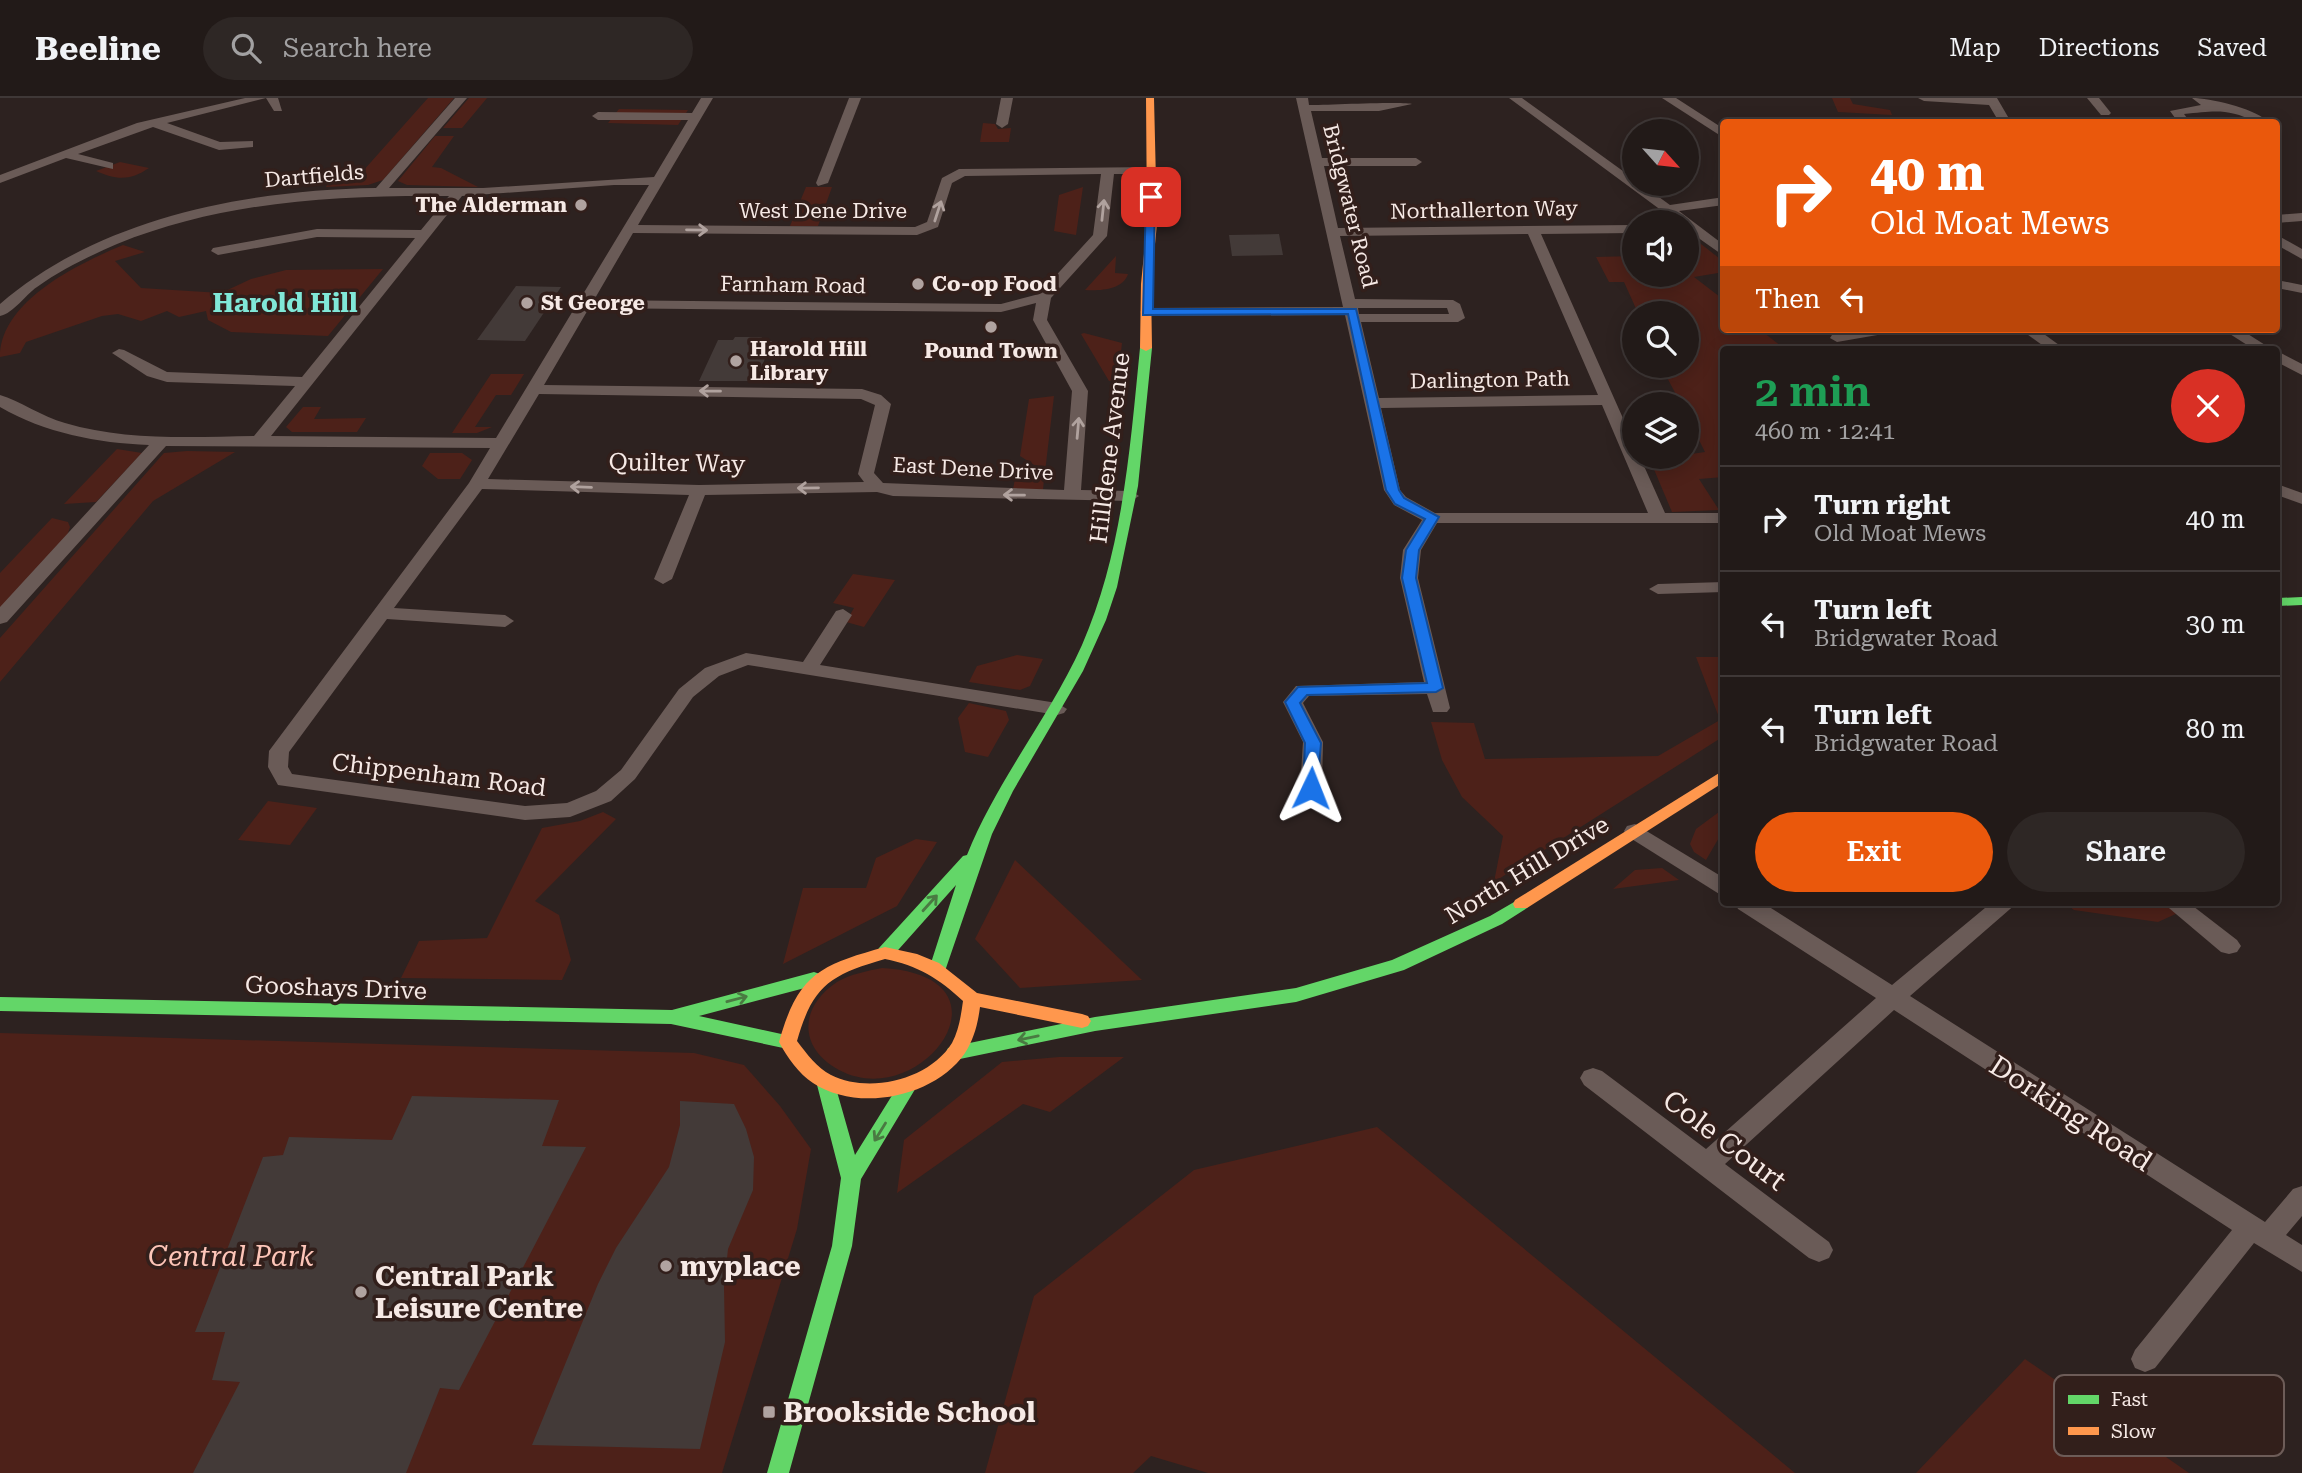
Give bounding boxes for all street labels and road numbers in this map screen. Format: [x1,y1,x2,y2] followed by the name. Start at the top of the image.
[1318,122,1382,291] street label: Bridgwater Road
[263,160,365,192] street label: Dartfields
[1390,196,1579,224] street label: Northallerton Way
[739,199,907,223] street label: West Dene Drive
[720,272,867,298] street label: Farnham Road
[1084,351,1136,545] street label: Hilldene Avenue
[1410,367,1571,393] street label: Darlington Path
[608,448,746,478] street label: Quilter Way
[892,453,1054,485] street label: East Dene Drive
[330,748,548,802] street label: Chippenham Road
[1440,810,1614,930] street label: North Hill Drive
[245,971,427,1005] street label: Gooshays Drive
[1983,1049,2158,1178] street label: Dorking Road
[1657,1083,1793,1197] street label: Cole Court

